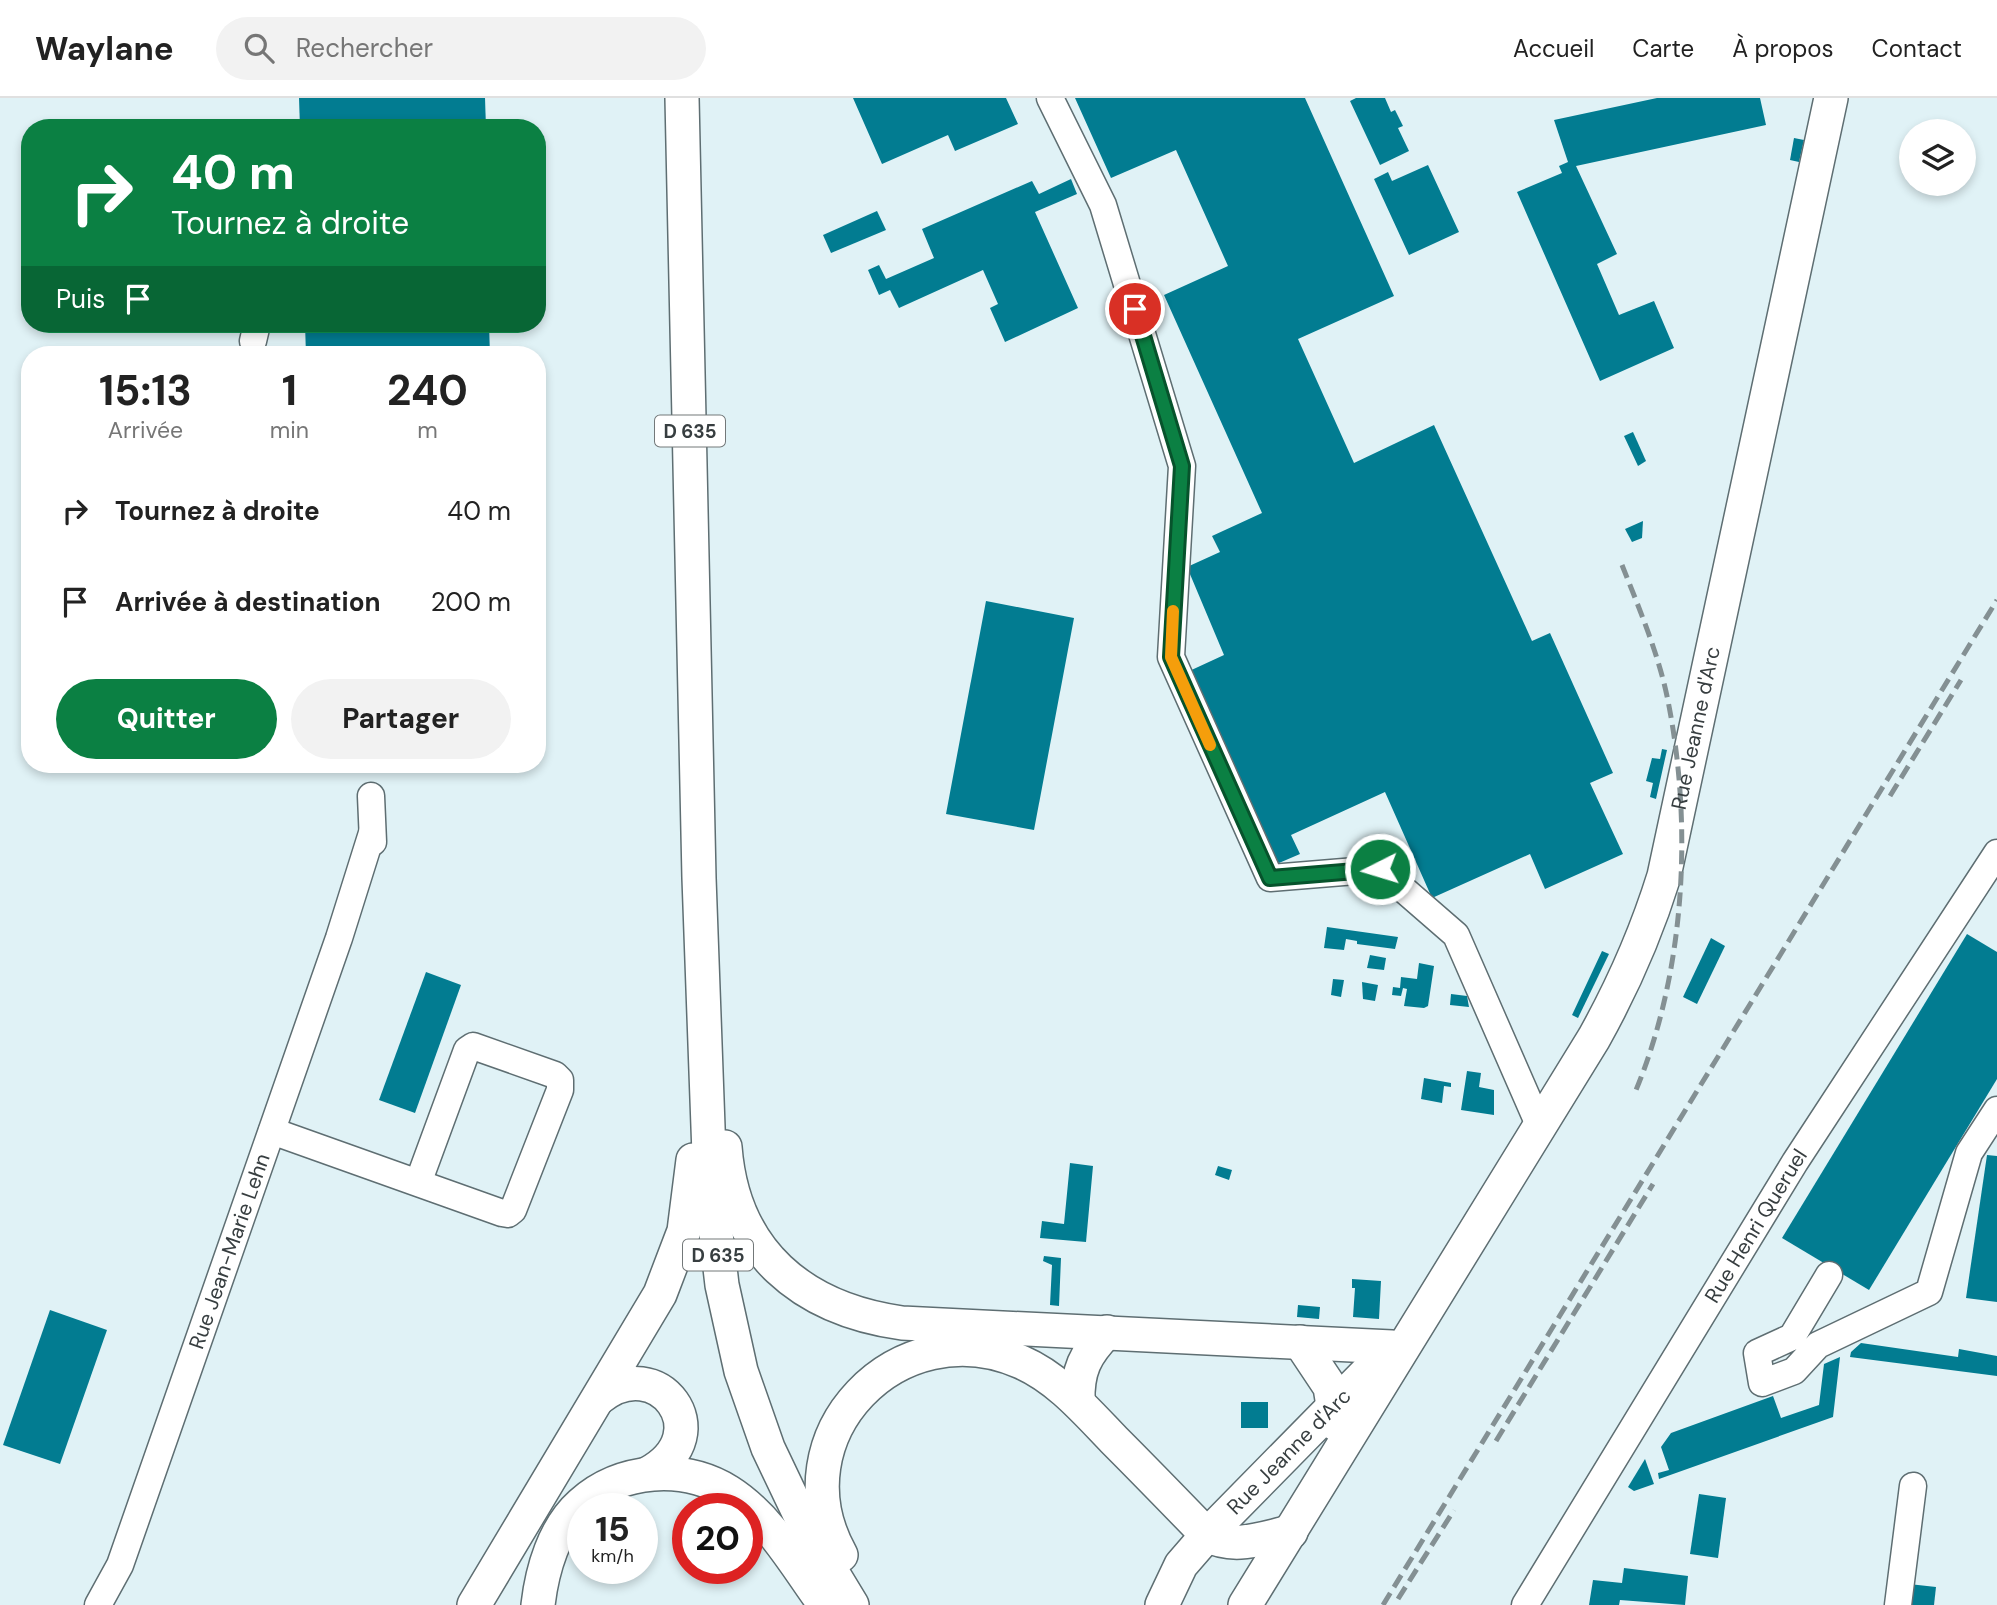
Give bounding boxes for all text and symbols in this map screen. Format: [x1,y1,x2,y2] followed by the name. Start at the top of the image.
[216,17,706,80] search box
[35,27,174,70] text: Waylane
[240,29,278,67] icon: search
[296,31,433,65] text: Rechercher
[1513,33,1594,64] text: Accueil
[1632,33,1694,64] text: Carte
[1732,33,1834,64] text: À propos
[1872,33,1962,64] text: Contact
[1899,119,1976,196] map controls
[1899,119,1976,196] button: layers
[171,140,295,204] text: 40 m
[56,147,147,238] icon: right
[171,202,409,244] text: Tournez à droite
[1105,279,1165,339] pin
[119,280,157,318] icon: arrive
[56,282,105,316] text: Puis
[1116,290,1154,328] icon: arrive
[99,363,192,418] text: 15:13
[282,363,297,418] text: 1
[387,363,468,418] text: 240
[108,415,183,445] text: Arrivée
[270,415,309,445] text: min
[417,415,438,445] text: m
[655,416,725,446] road number: D 635
[56,492,94,530] icon: right
[115,494,320,528] text: Tournez à droite
[447,494,511,528] text: 40 m
[56,583,94,621] icon: arrive
[115,585,381,619] text: Arrivée à destination
[431,585,511,619] text: 200 m
[1665,644,1727,812] street label: Rue Jeanne d'Arc
[56,679,277,759] button: Quitter
[291,679,511,759] button: Partager
[1343,832,1417,906] position arrow
[1698,1143,1814,1308] street label: Rue Henri Queruel
[182,1150,277,1353] street label: Rue Jean-Marie Lehn
[683,1240,753,1270] road number: D 635
[1221,1383,1357,1521] street label: Rue Jeanne d'Arc
[672,1493,763,1584] speed limit sign: 20
[595,1506,630,1552] text: 15
[591,1544,634,1568] text: km/h

